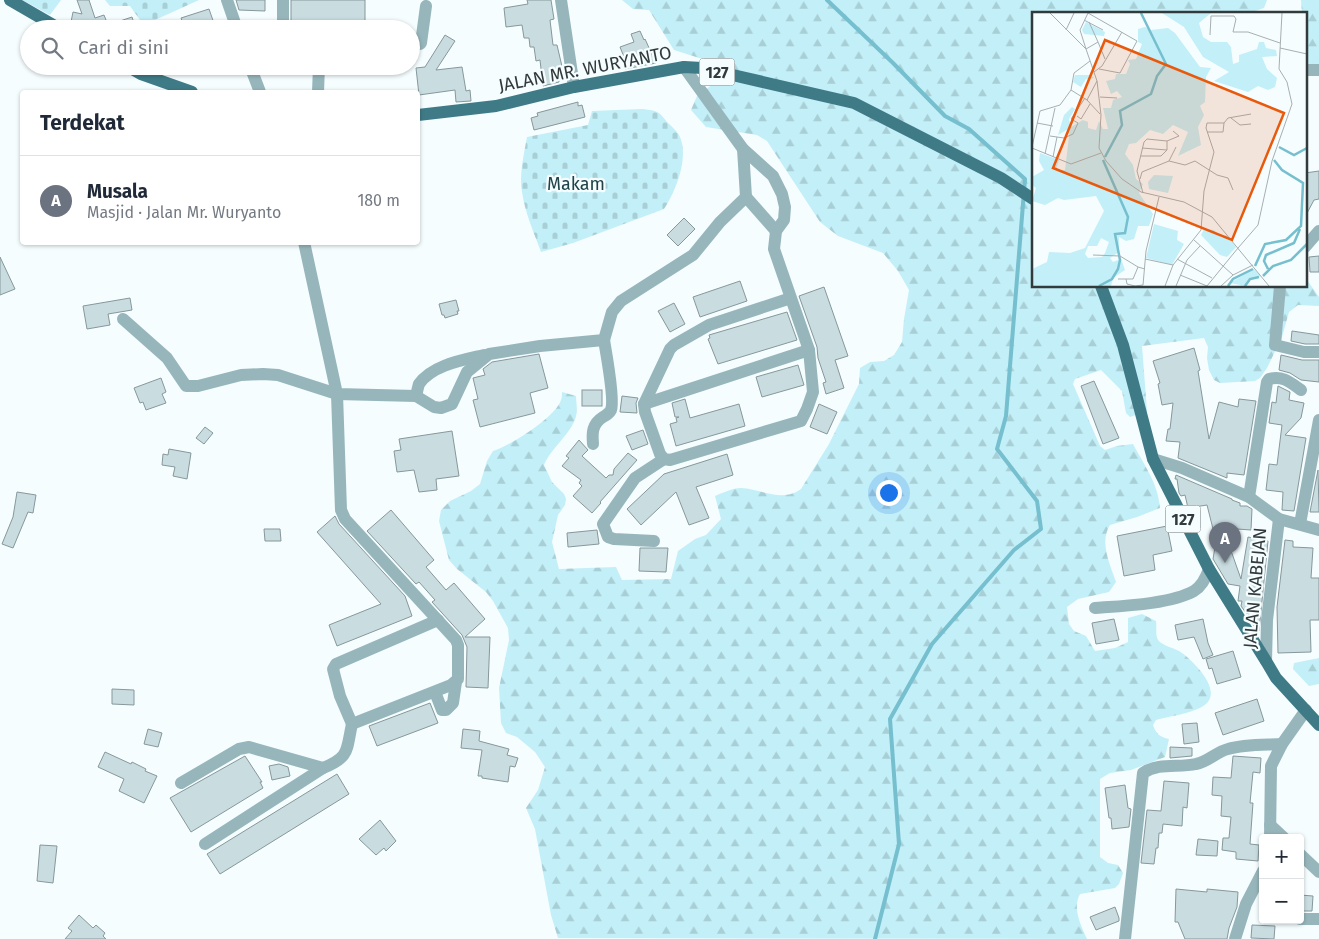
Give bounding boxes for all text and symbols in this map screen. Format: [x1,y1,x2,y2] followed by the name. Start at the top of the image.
[1032,12,1306,288] inset map
[20,20,420,75] search box
[38,34,66,62] icon: search
[78,36,169,59] text: Cari di sini
[496,41,674,97] street label: JALAN MR. WURYANTO
[700,58,734,86] road number: 127
[40,110,125,136] text: Terdekat
[547,173,605,195] park label: Makam
[87,180,148,203] text: Musala
[51,191,61,210] text: A
[357,191,400,210] text: 180 m
[87,203,281,222] text: Masjid · Jalan Mr. Wuryanto
[876,480,902,506] your location
[1166,506,1200,532] road number: 127
[1209,522,1241,563] pin: A
[1239,526,1271,650] street label: JALAN KABEJAN
[1259,834,1304,924] map controls
[1259,834,1304,879] button: +
[1259,879,1304,924] button: −

